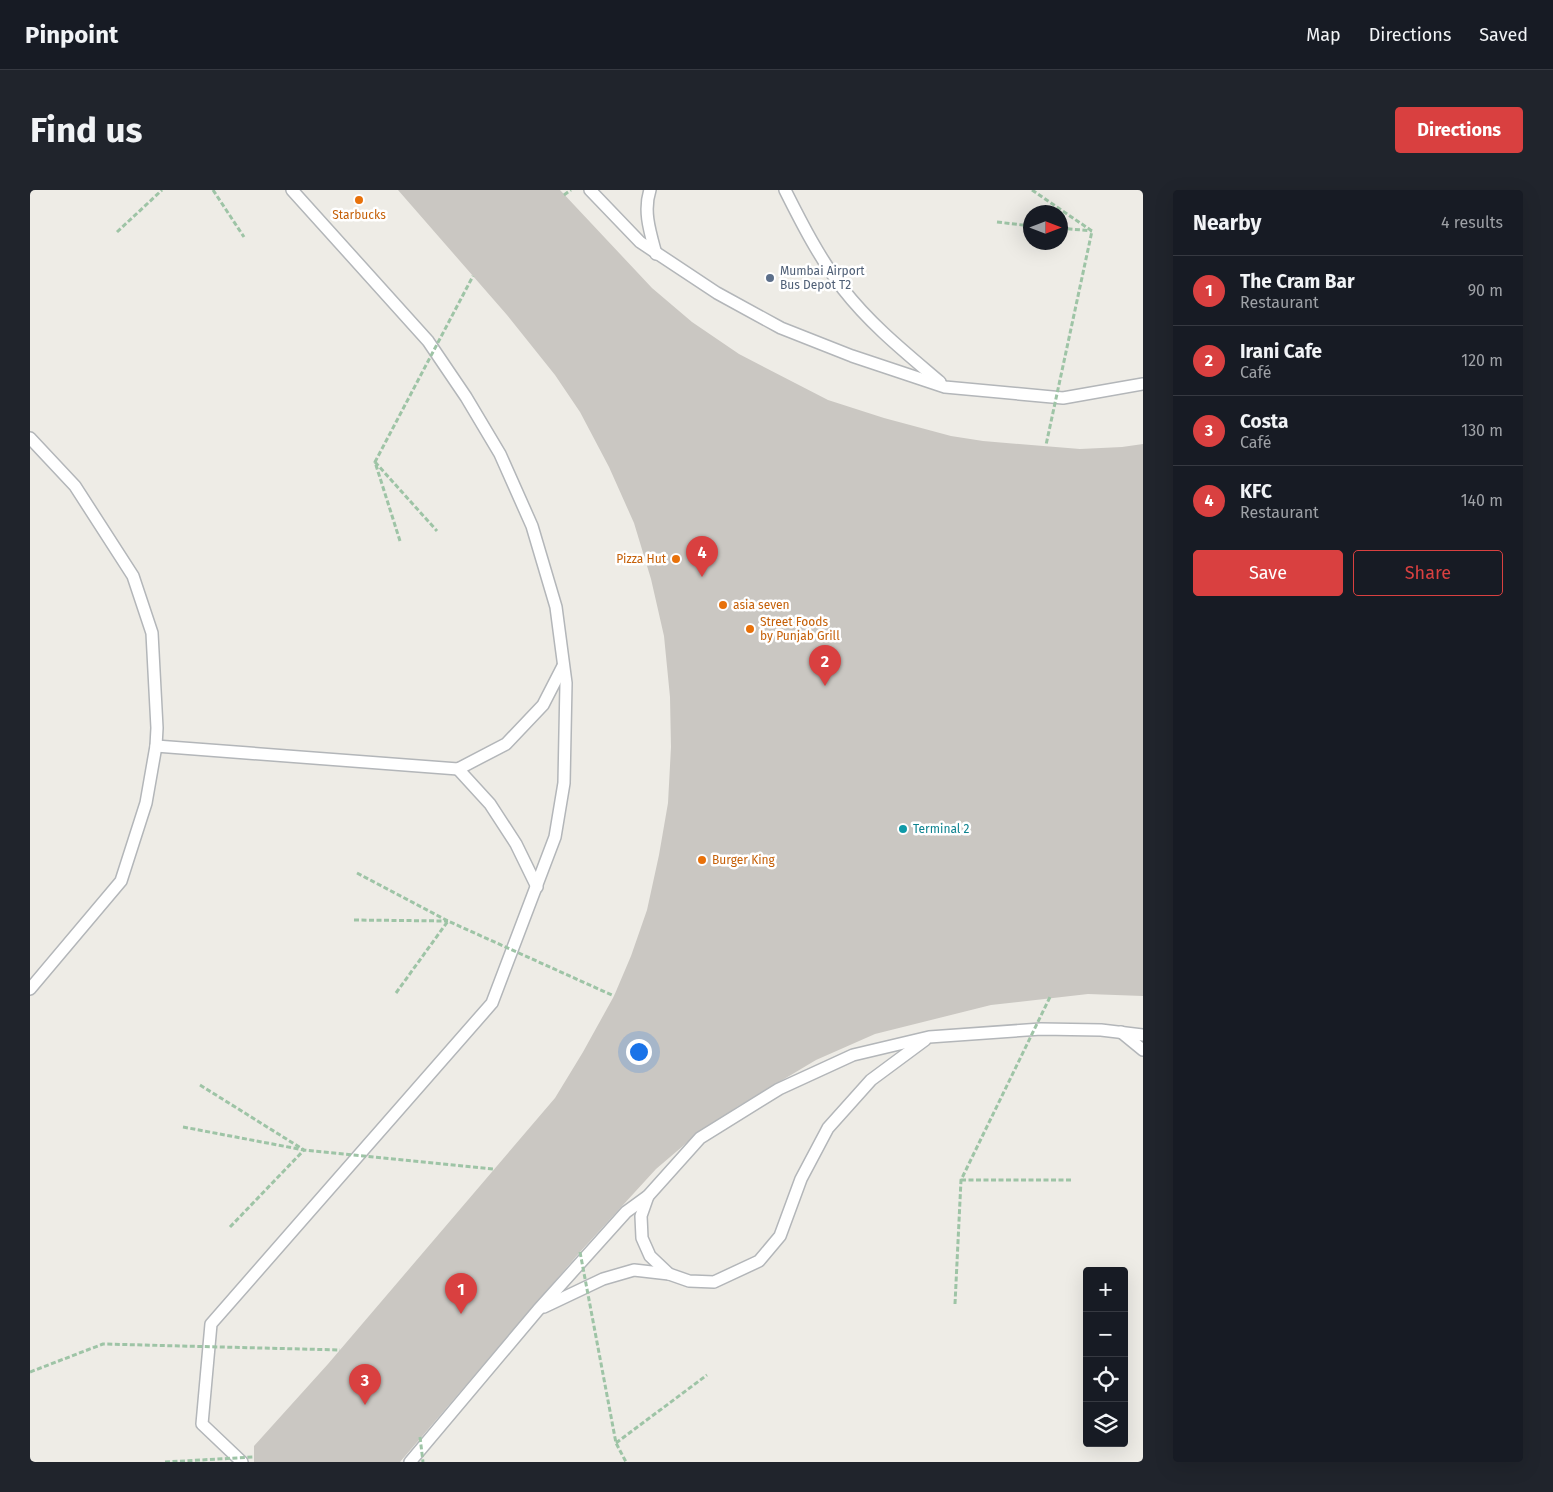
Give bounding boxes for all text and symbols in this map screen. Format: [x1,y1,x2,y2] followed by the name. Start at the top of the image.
[25,21,118,49] text: Pinpoint
[1306,24,1341,46] text: Map
[1369,24,1451,46] text: Directions
[1479,24,1528,46] text: Saved
[1395,107,1523,153] button: Directions
[30,109,142,151] text: Find us
[353,194,365,206] marker: Starbucks
[1023,205,1068,250] north arrow
[332,208,386,222] place label: Starbucks
[1193,210,1261,236] text: Nearby
[1441,213,1503,232] text: 4 results
[780,264,865,292] place label: Mumbai Airport Bus Depot T2
[1240,270,1355,293] text: The Cram Bar
[764,272,776,284] marker: Mumbai Airport Bus Depot T2
[1205,281,1213,300] text: 1
[1468,281,1503,300] text: 90 m
[1240,293,1319,312] text: Restaurant
[1240,340,1322,363] text: Irani Cafe
[1205,351,1213,370] text: 2
[1461,351,1503,370] text: 120 m
[1240,363,1271,382] text: Café
[1240,410,1288,433] text: Costa
[1205,421,1213,440] text: 3
[1461,421,1503,440] text: 130 m
[1240,433,1271,452] text: Café
[1240,480,1272,503] text: KFC
[1204,491,1214,510] text: 4
[1461,491,1503,510] text: 140 m
[1240,503,1319,522] text: Restaurant
[686,536,718,577] pin: 4
[1193,550,1343,596] button: Save
[1353,550,1503,596] button: Share
[616,552,667,566] place label: Pizza Hut
[670,553,682,565] marker: Pizza Hut
[733,598,790,612] place label: asia seven
[717,599,729,611] marker: asia seven
[760,615,840,643] place label: Street Foods by Punjab Grill
[744,623,756,635] marker: Street Foods by Punjab Grill
[809,645,841,686] pin: 2
[913,822,970,836] place label: Terminal 2
[897,823,909,835] marker: Terminal 2
[712,853,776,867] place label: Burger King
[696,854,708,866] marker: Burger King
[626,1039,652,1065] your location
[1083,1267,1128,1447] map controls
[1083,1267,1128,1312] button: +
[445,1273,477,1314] pin: 1
[1083,1312,1128,1357] button: −
[1083,1357,1128,1402] button: locate
[349,1364,381,1405] pin: 3
[1083,1402,1128,1447] button: layers

